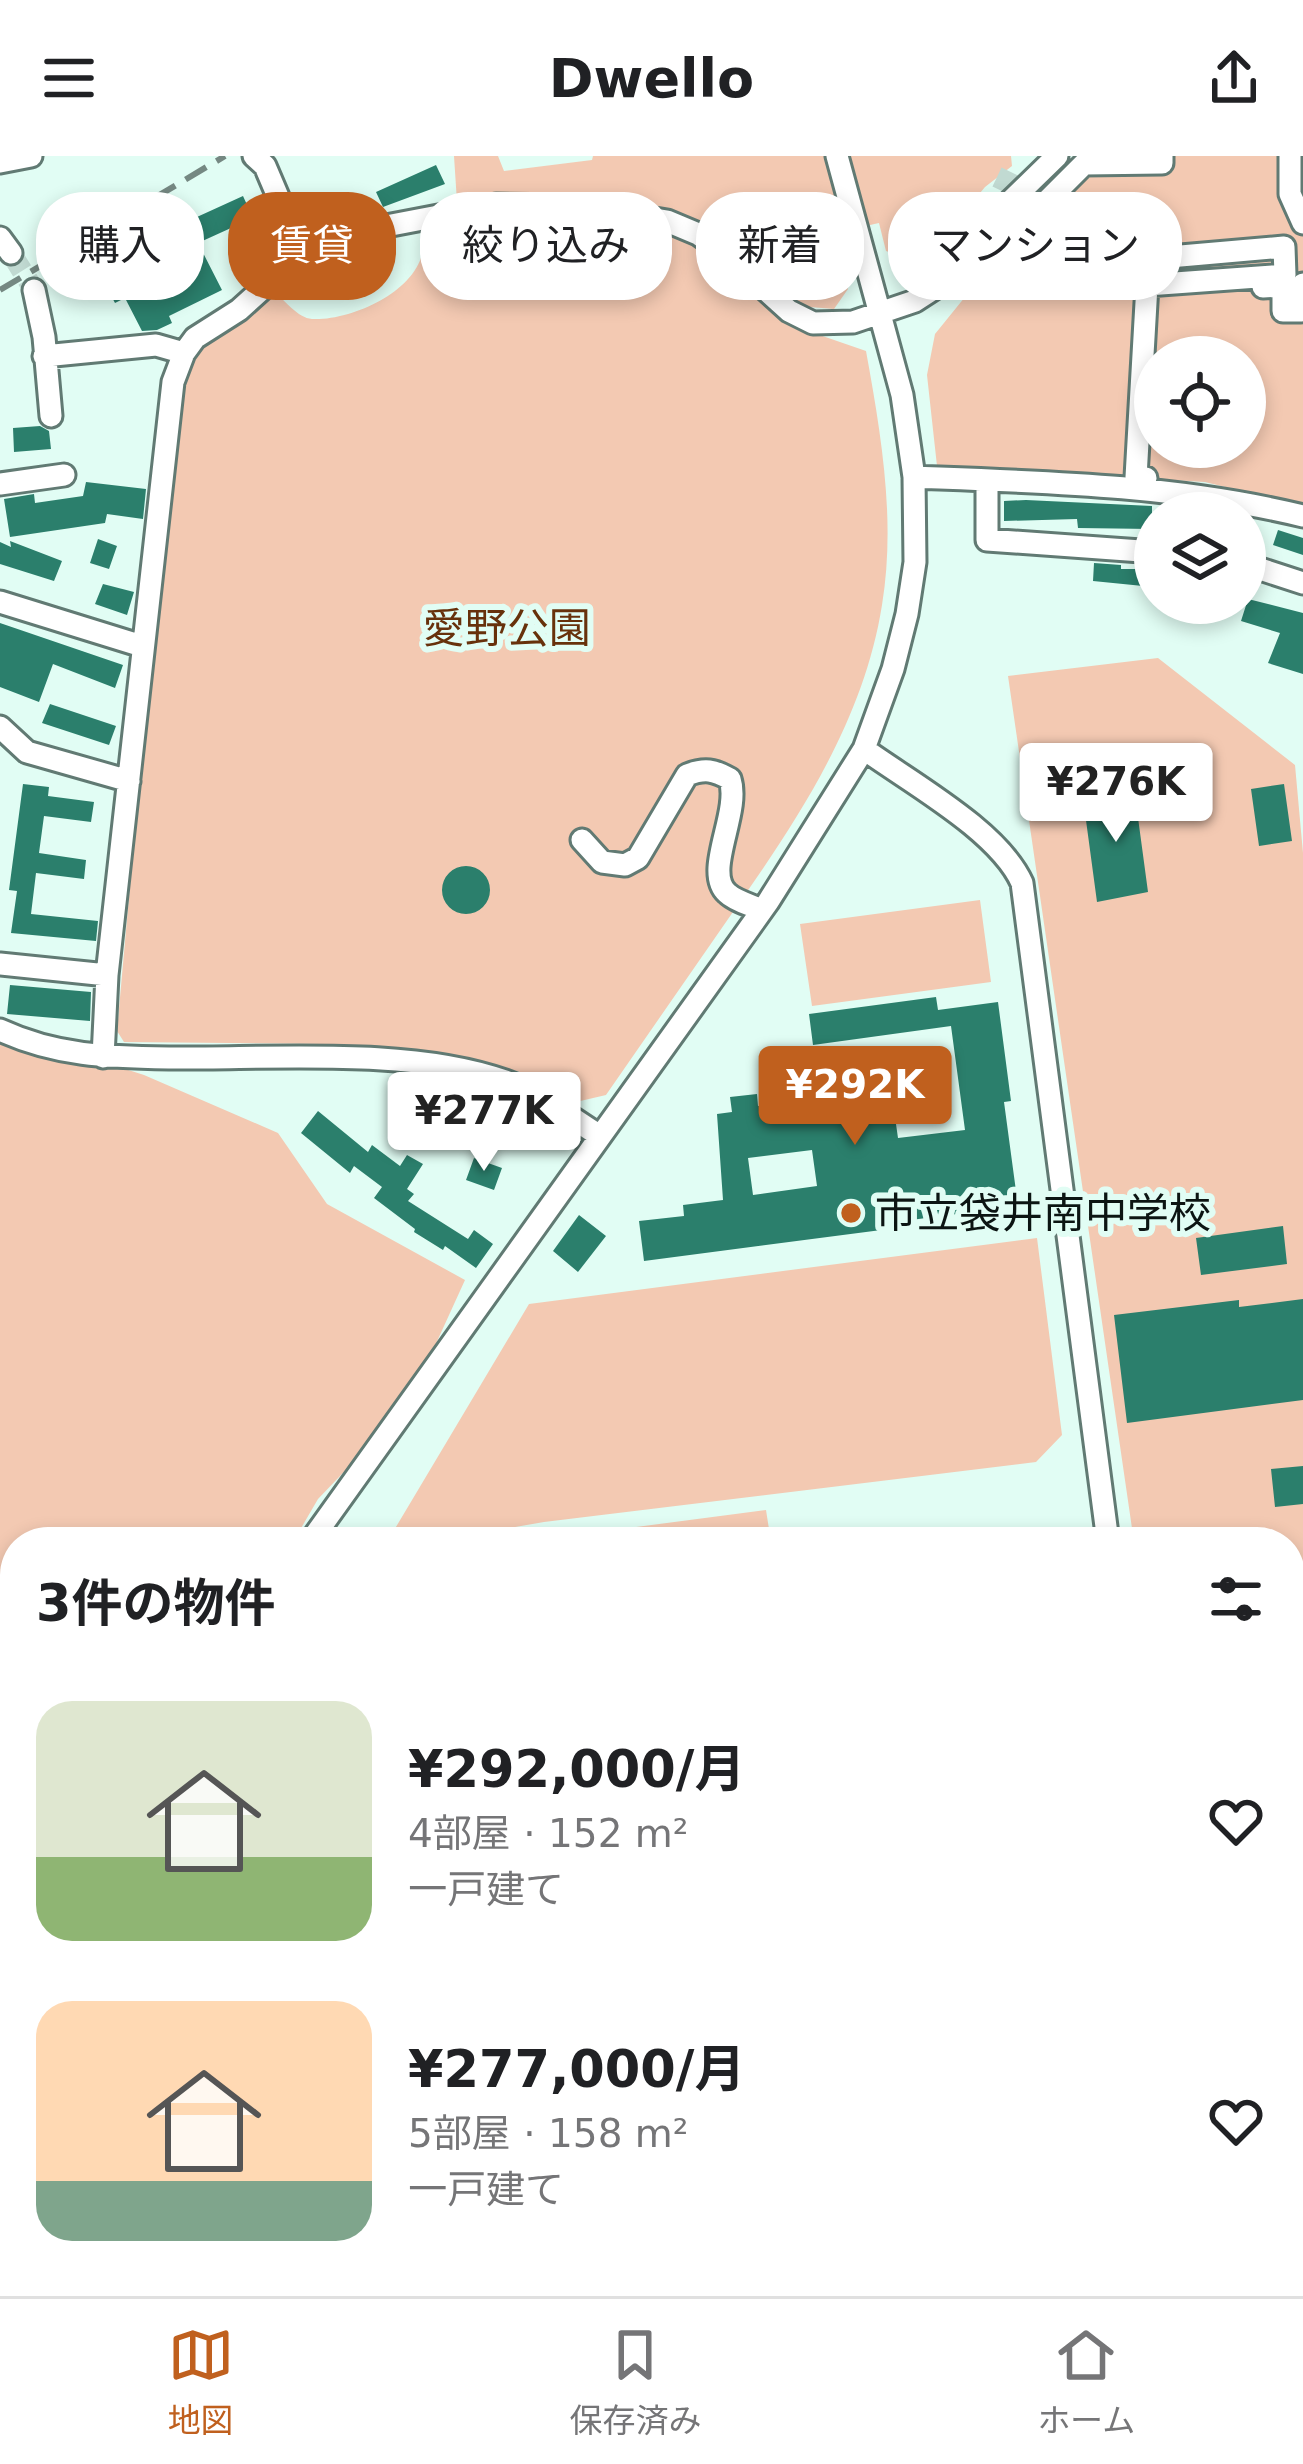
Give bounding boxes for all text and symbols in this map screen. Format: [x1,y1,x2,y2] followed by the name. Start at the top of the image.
[36,45,102,111] icon: menu
[1201,45,1267,111] icon: share
[549,47,754,110] text: Dwello
[36,192,204,300] chip: 購入
[228,192,396,300] chip: 賃貸
[420,192,672,300] chip: 絞り込み
[696,192,864,300] chip: 新着
[888,192,1182,300] chip: マンション
[1134,336,1266,624] map controls
[1134,336,1266,468] button: locate
[1134,492,1266,624] button: layers
[423,604,591,653] park label: 愛野公園
[1032,743,1200,845] pin: ¥276K
[1047,759,1185,804] text: ¥276K
[771,1046,939,1148] pin: ¥292K
[786,1062,924,1107] text: ¥292K
[400,1072,568,1174] pin: ¥277K
[415,1088,553,1133] text: ¥277K
[875,1189,1211,1238] place label: 市立袋井南中学校
[838,1200,864,1226] marker: 市立袋井南中学校
[1203,1566,1269,1632] icon: filters
[36,1574,276,1633] text: 3件の物件
[408,1740,745,1799] text: ¥292,000/月
[132,1749,276,1893] icon: home
[1203,1788,1269,1854] icon: heart
[408,1811,688,1856] text: 4部屋 · 152 m²
[408,1867,564,1912] text: 一戸建て
[408,2040,745,2099] text: ¥277,000/月
[132,2049,276,2193] icon: home
[1203,2088,1269,2154] icon: heart
[408,2111,688,2156] text: 5部屋 · 158 m²
[408,2167,564,2212] text: 一戸建て
[168,2322,234,2442] tab: 地図
[569,2322,701,2442] tab: 保存済み
[1037,2322,1135,2442] tab: ホーム

